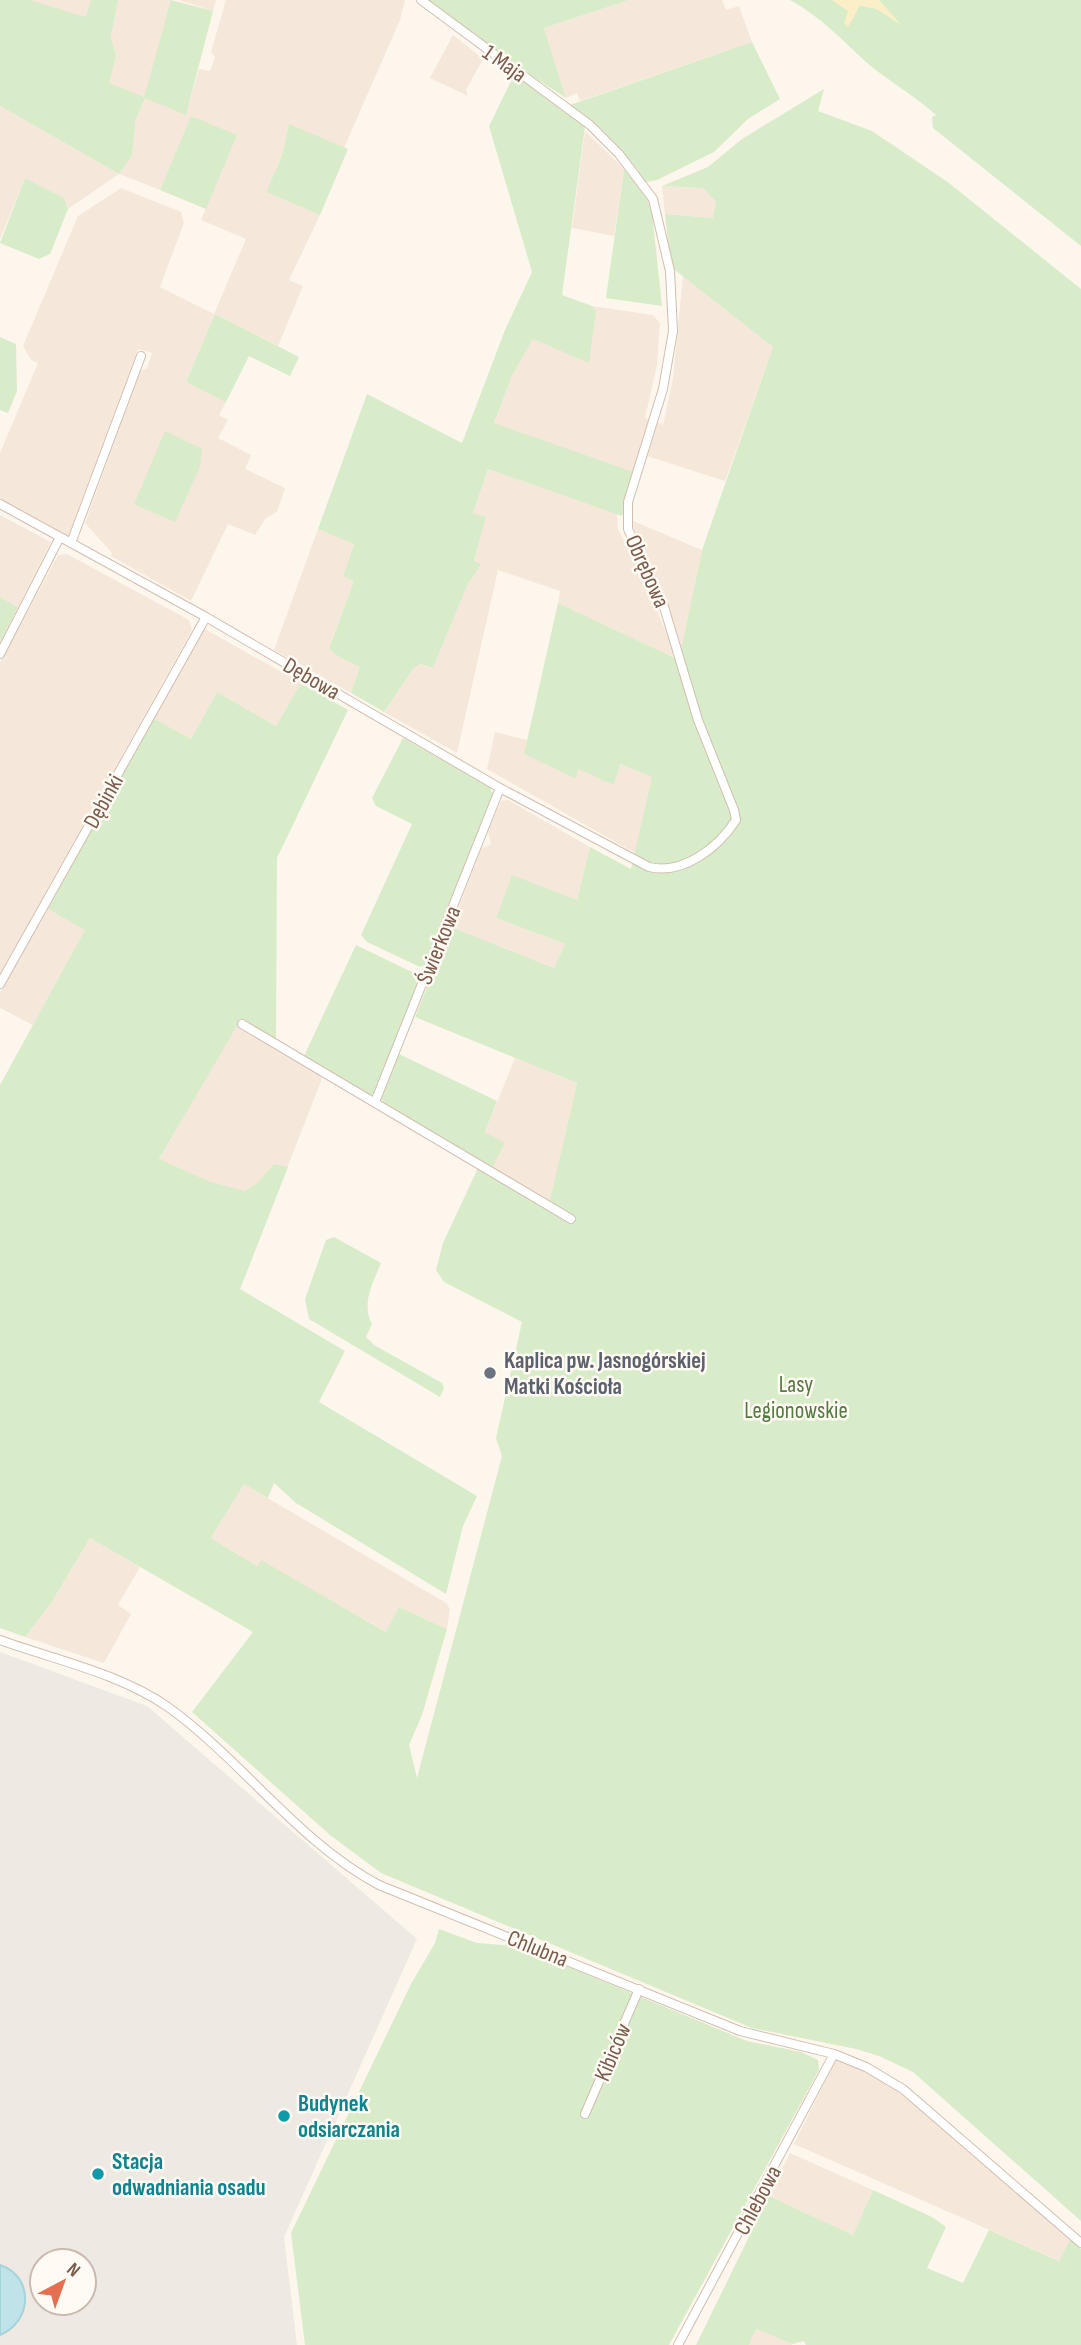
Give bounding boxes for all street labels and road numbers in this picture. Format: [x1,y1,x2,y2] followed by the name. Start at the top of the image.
[477,39,532,89] street label: 1 Maja
[619,531,676,612] street label: Obrębowa
[278,651,345,706] street label: Dębowa
[78,770,130,833] street label: Dębinki
[411,902,467,989] street label: Świerkowa
[503,1924,572,1974] street label: Chlubna
[588,2019,638,2085] street label: Kibiców
[728,2161,788,2240] street label: Chlebowa

